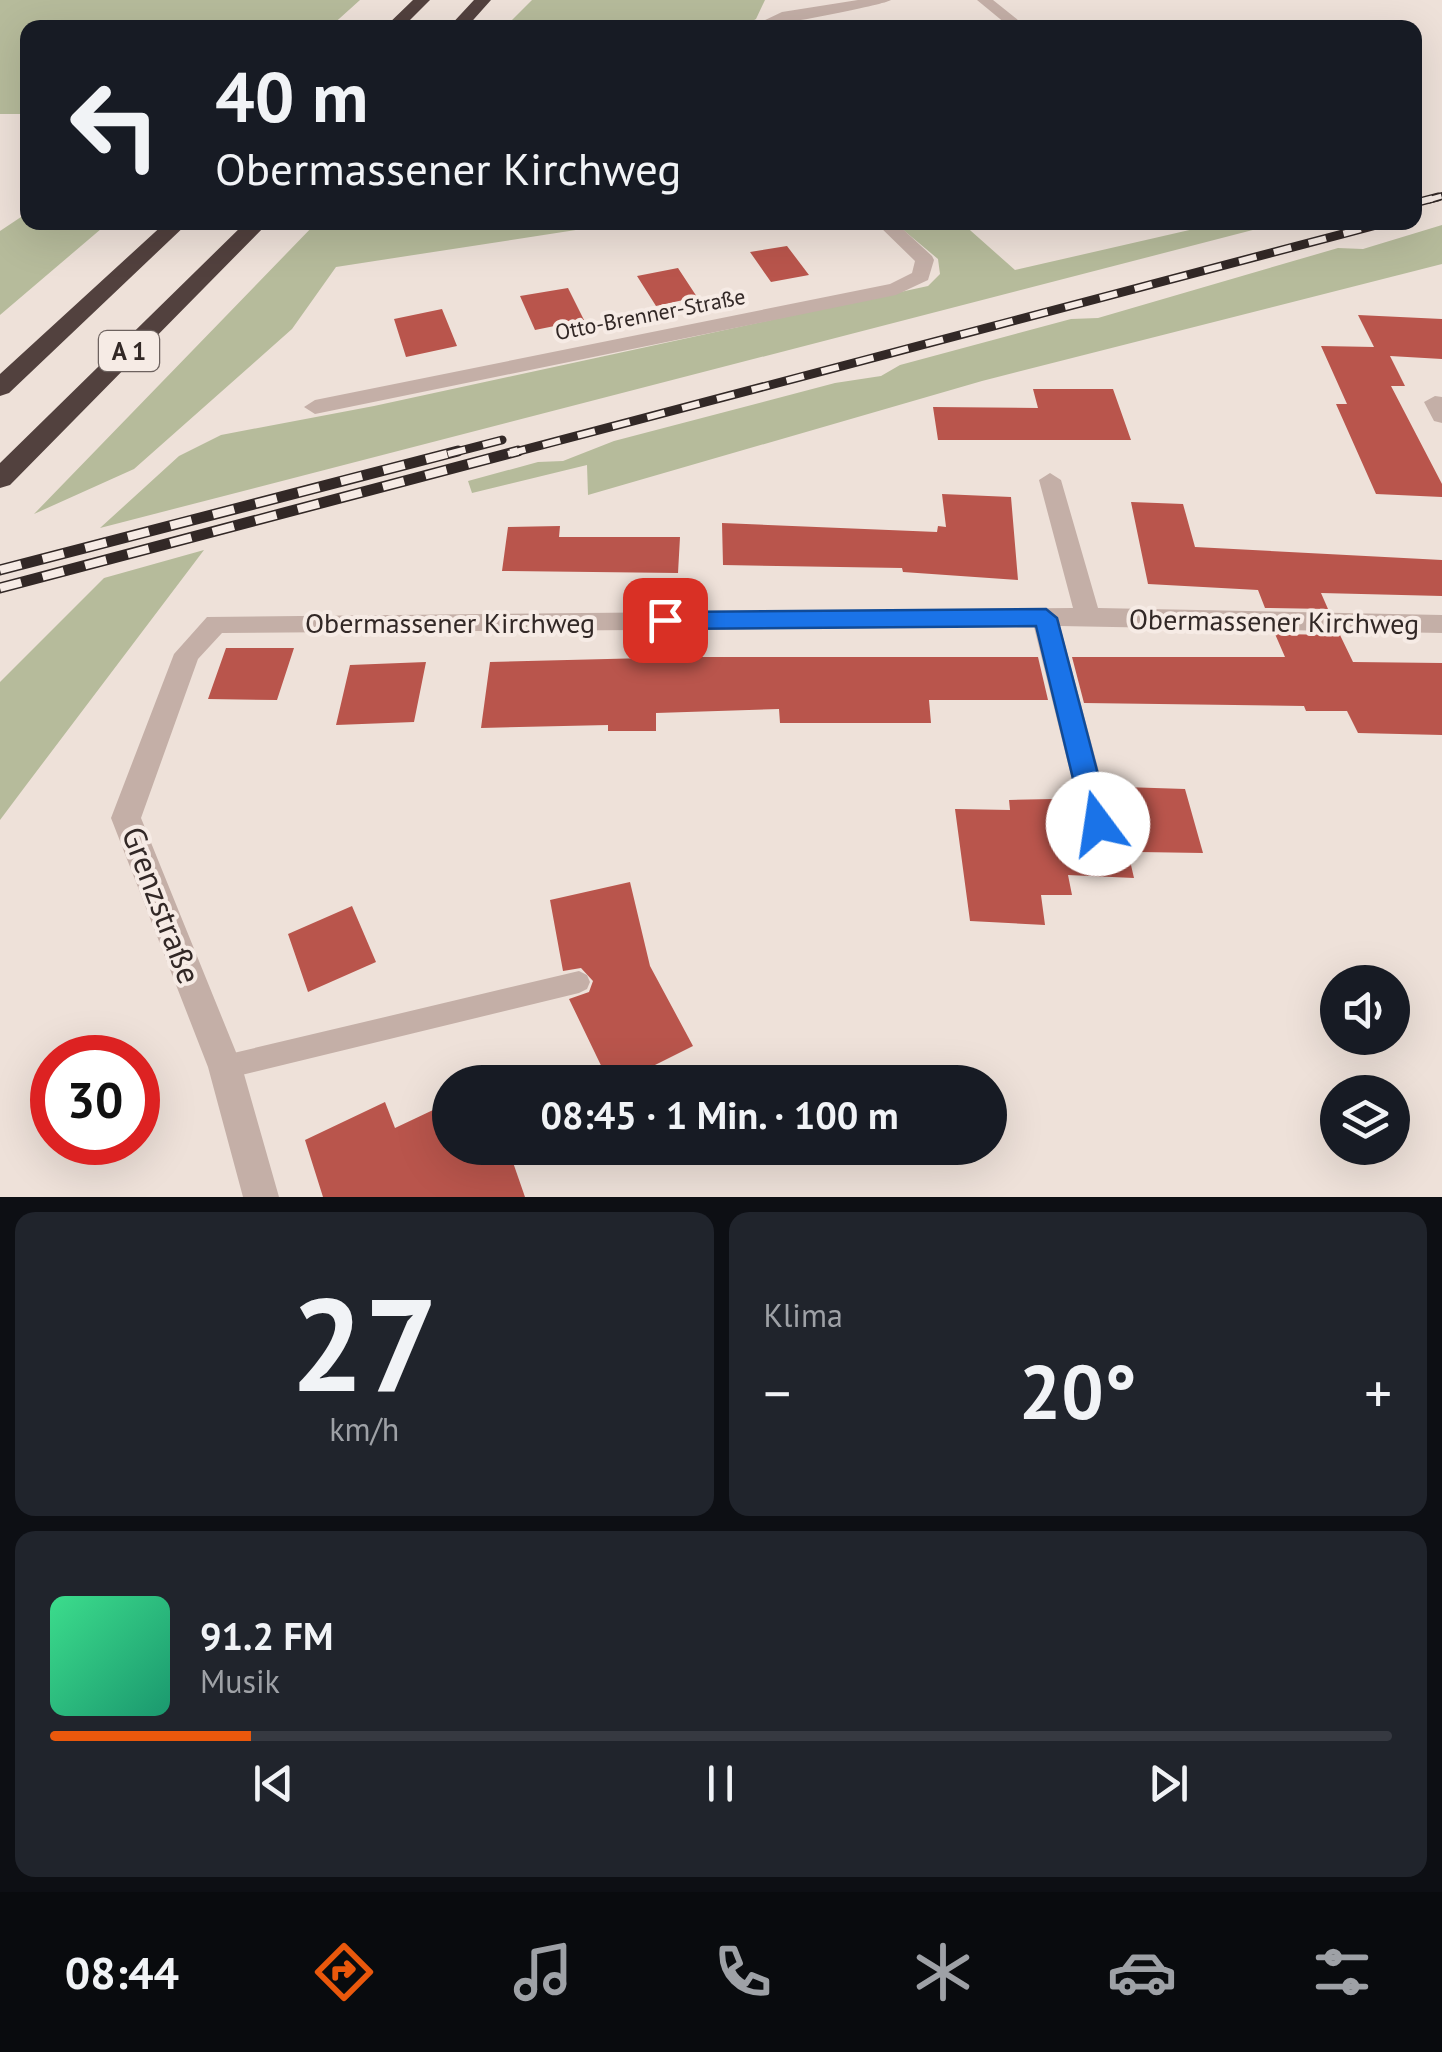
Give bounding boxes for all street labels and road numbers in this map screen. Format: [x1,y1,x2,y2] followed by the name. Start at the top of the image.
[552,282,748,346] street label: Otto-Brenner-Straße
[99,331,159,371] road number: A 1
[1129,600,1419,642] street label: Obermassener Kirchweg
[305,604,595,641] street label: Obermassener Kirchweg
[113,821,211,989] street label: Grenzstraße

